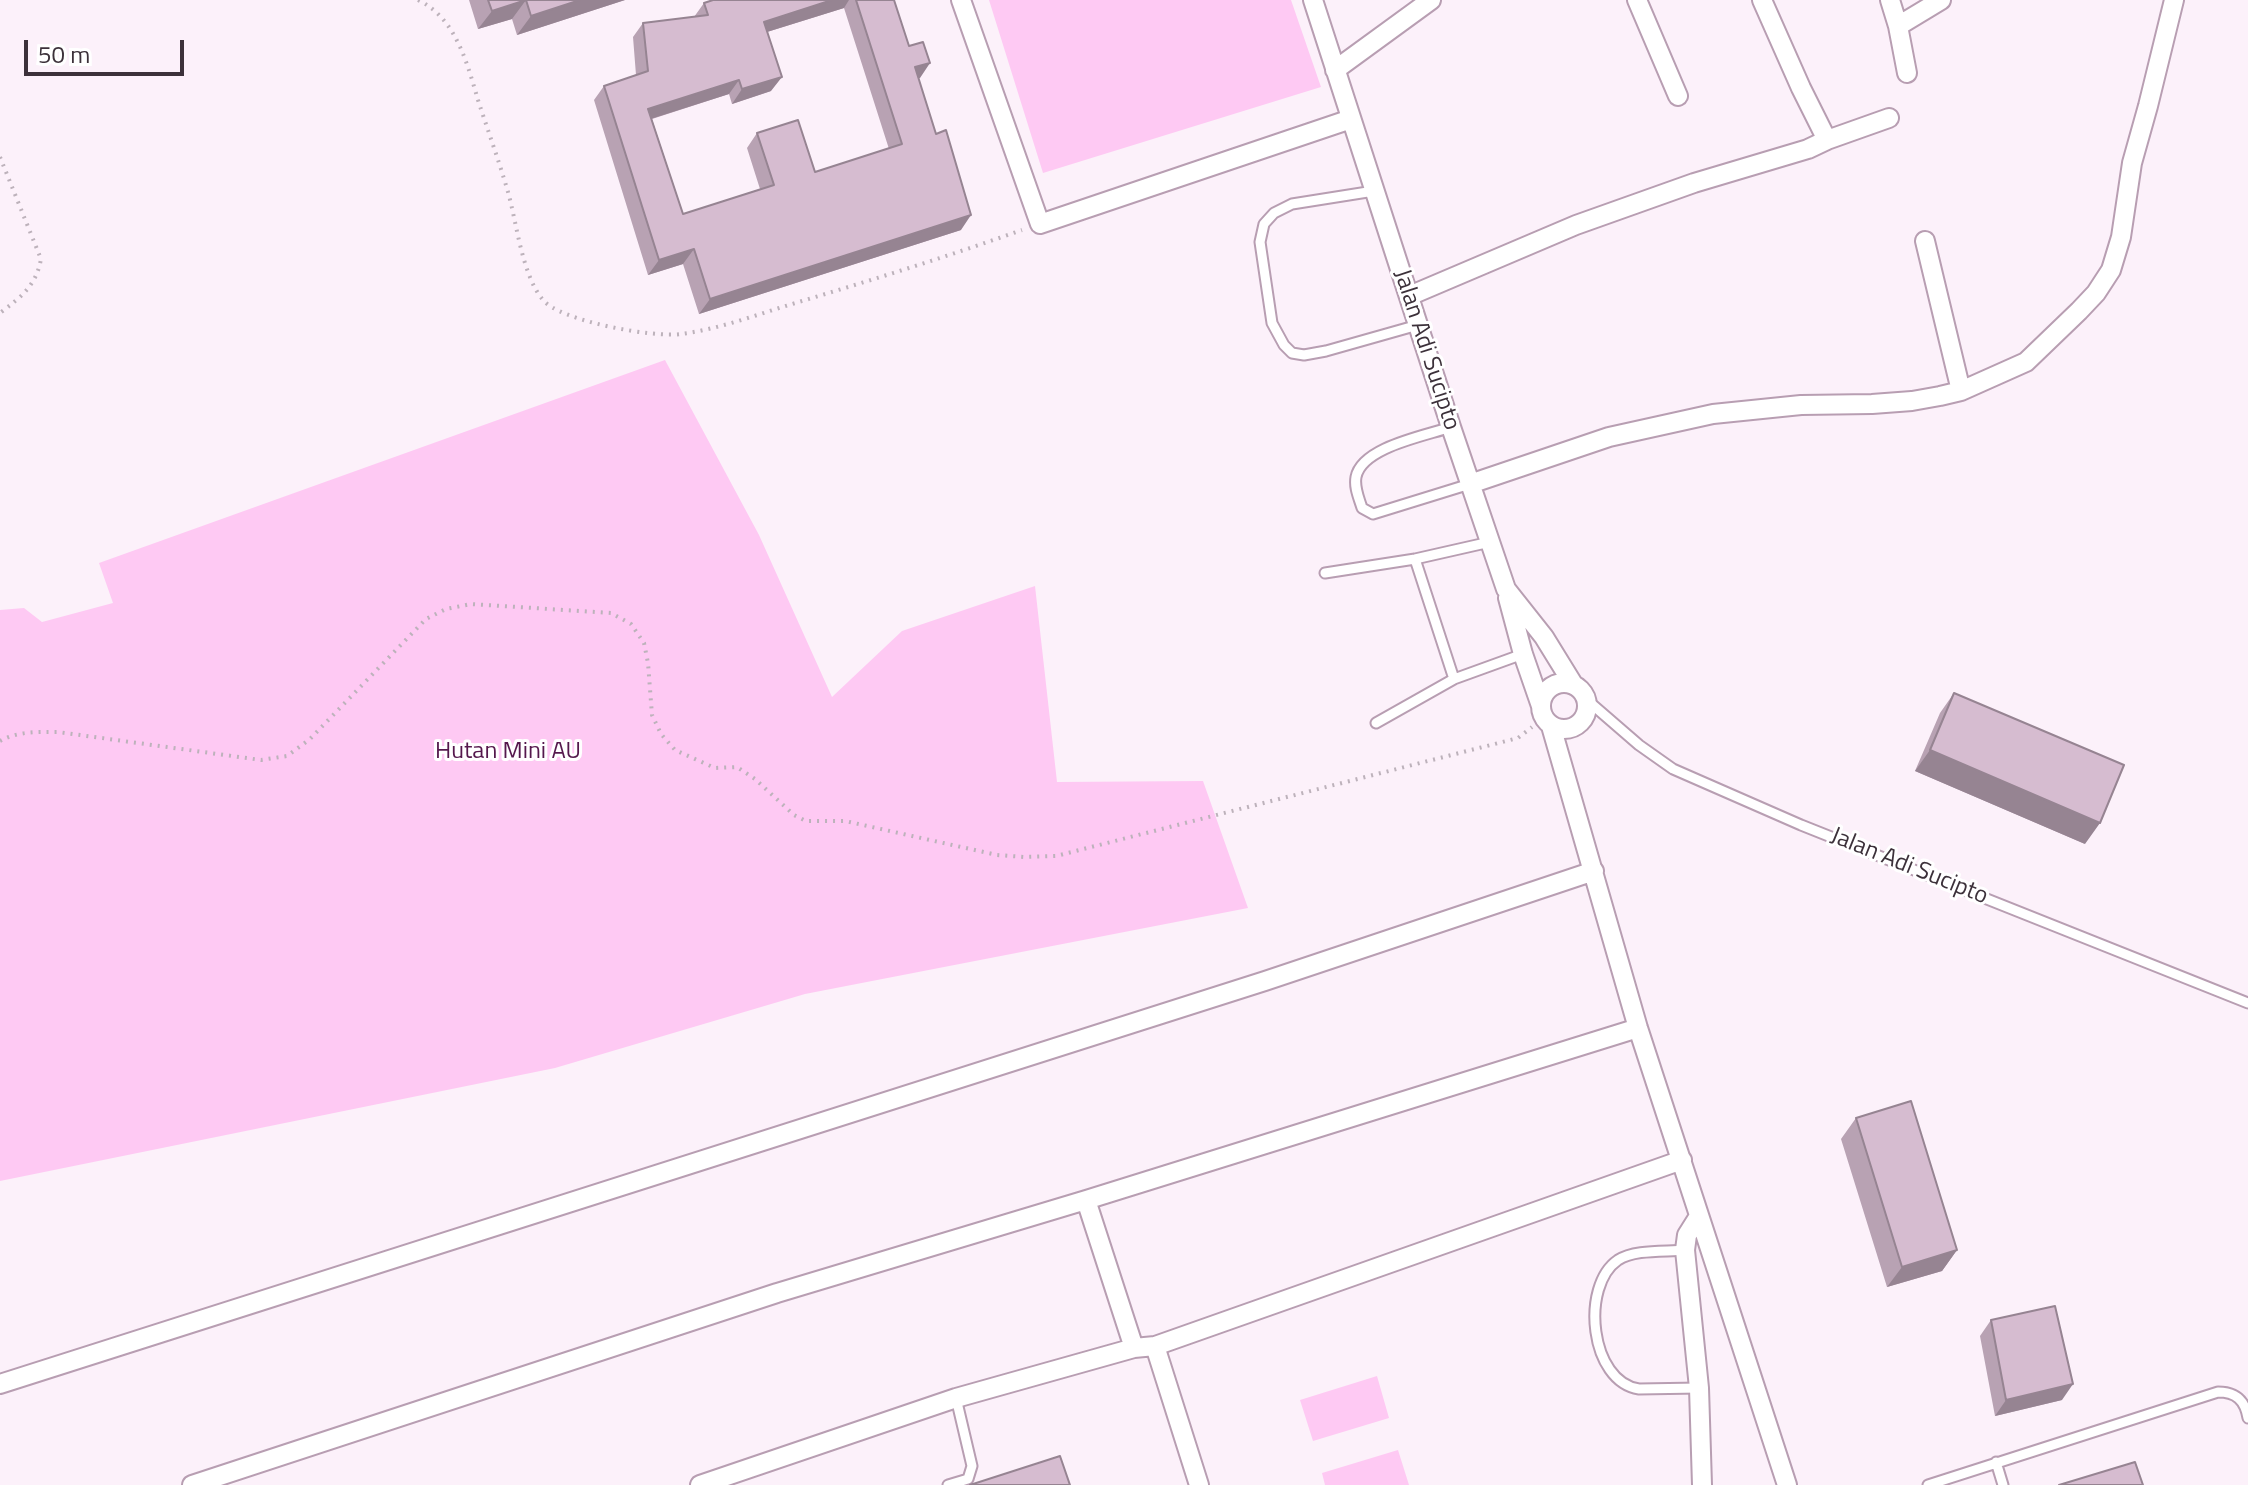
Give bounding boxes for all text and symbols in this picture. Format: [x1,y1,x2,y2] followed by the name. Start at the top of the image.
[28,24,188,74] scale bar
[38,36,90,72] text: 50 m
[1386,266,1466,434] street label: Jalan Adi Sucipto
[435,738,581,766] park label: Hutan Mini AU
[1826,822,1992,912] street label: Jalan Adi Sucipto

